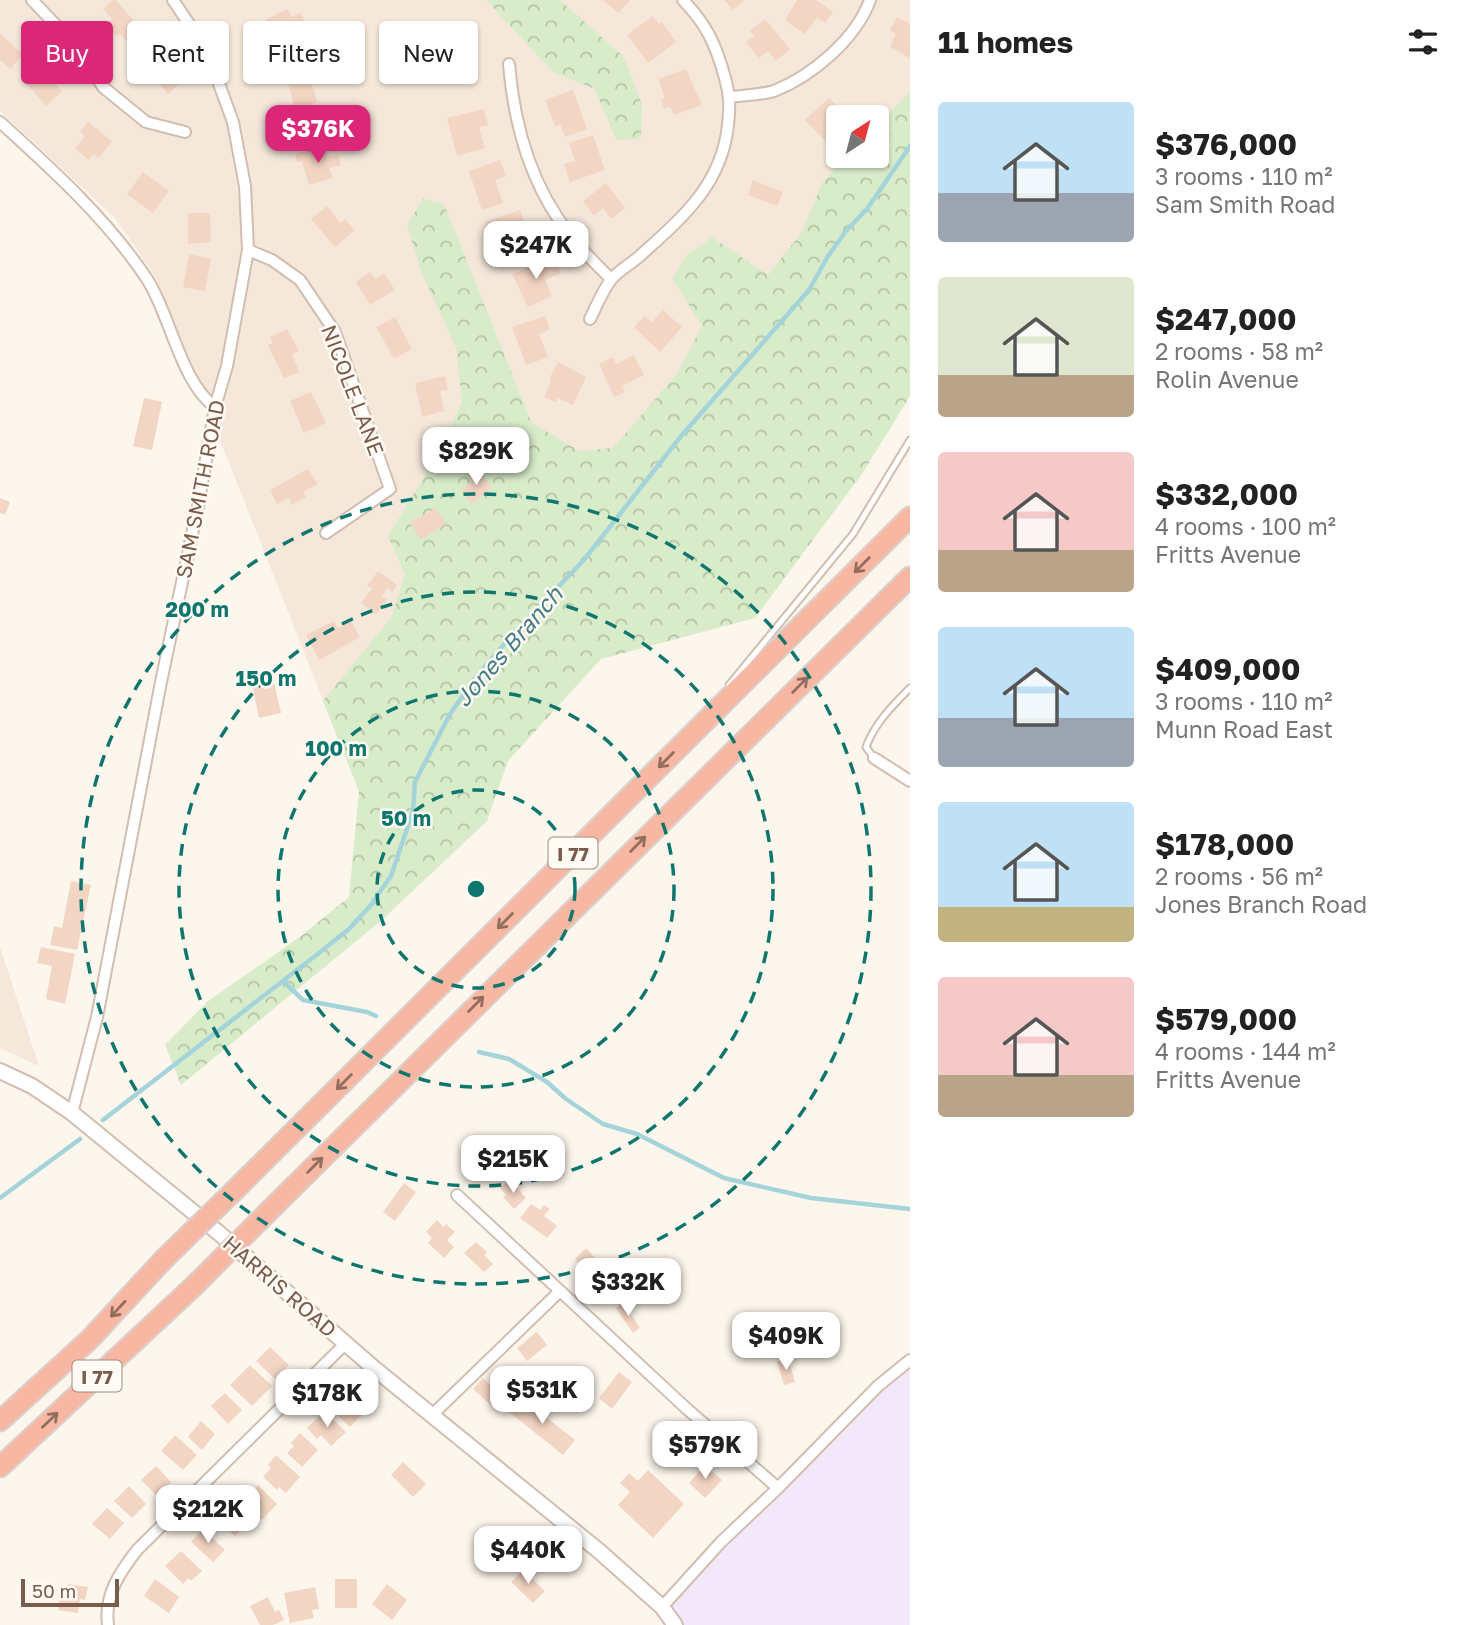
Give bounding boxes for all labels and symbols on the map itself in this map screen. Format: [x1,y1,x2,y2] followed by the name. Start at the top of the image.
[826,105,889,168] north arrow
[269,106,367,165] pin: $376K
[487,222,585,281] pin: $247K
[316,321,390,459] street label: NICOLE LANE
[170,398,230,580] street label: SAM SMITH ROAD
[427,428,525,487] pin: $829K
[853,556,870,573] one-way arrow
[448,580,568,712] water label: Jones Branch
[165,596,229,622] text: 200 m
[236,665,296,691] text: 150 m
[792,676,809,693] one-way arrow
[305,735,367,761] text: 100 m
[658,752,675,769] one-way arrow
[381,805,431,831] text: 50 m
[629,836,646,853] one-way arrow
[548,838,598,868] road number: I 77
[464,877,488,901] centre of rings
[497,912,514,929] one-way arrow
[467,995,484,1012] one-way arrow
[336,1073,353,1090] one-way arrow
[464,1136,562,1195] pin: $215K
[306,1156,323,1173] one-way arrow
[218,1230,342,1342] street label: HARRIS ROAD
[579,1258,677,1318] pin: $332K
[110,1300,126,1318] one-way arrow
[737,1312,835,1372] pin: $409K
[72,1360,122,1392] road number: I 77
[493,1366,591,1426] pin: $531K
[278,1370,376,1429] pin: $178K
[41,1412,59,1428] one-way arrow
[656,1422,754,1481] pin: $579K
[159,1486,257,1545] pin: $212K
[479,1526,577,1586] pin: $440K
[21,1576,119,1608] scale bar

